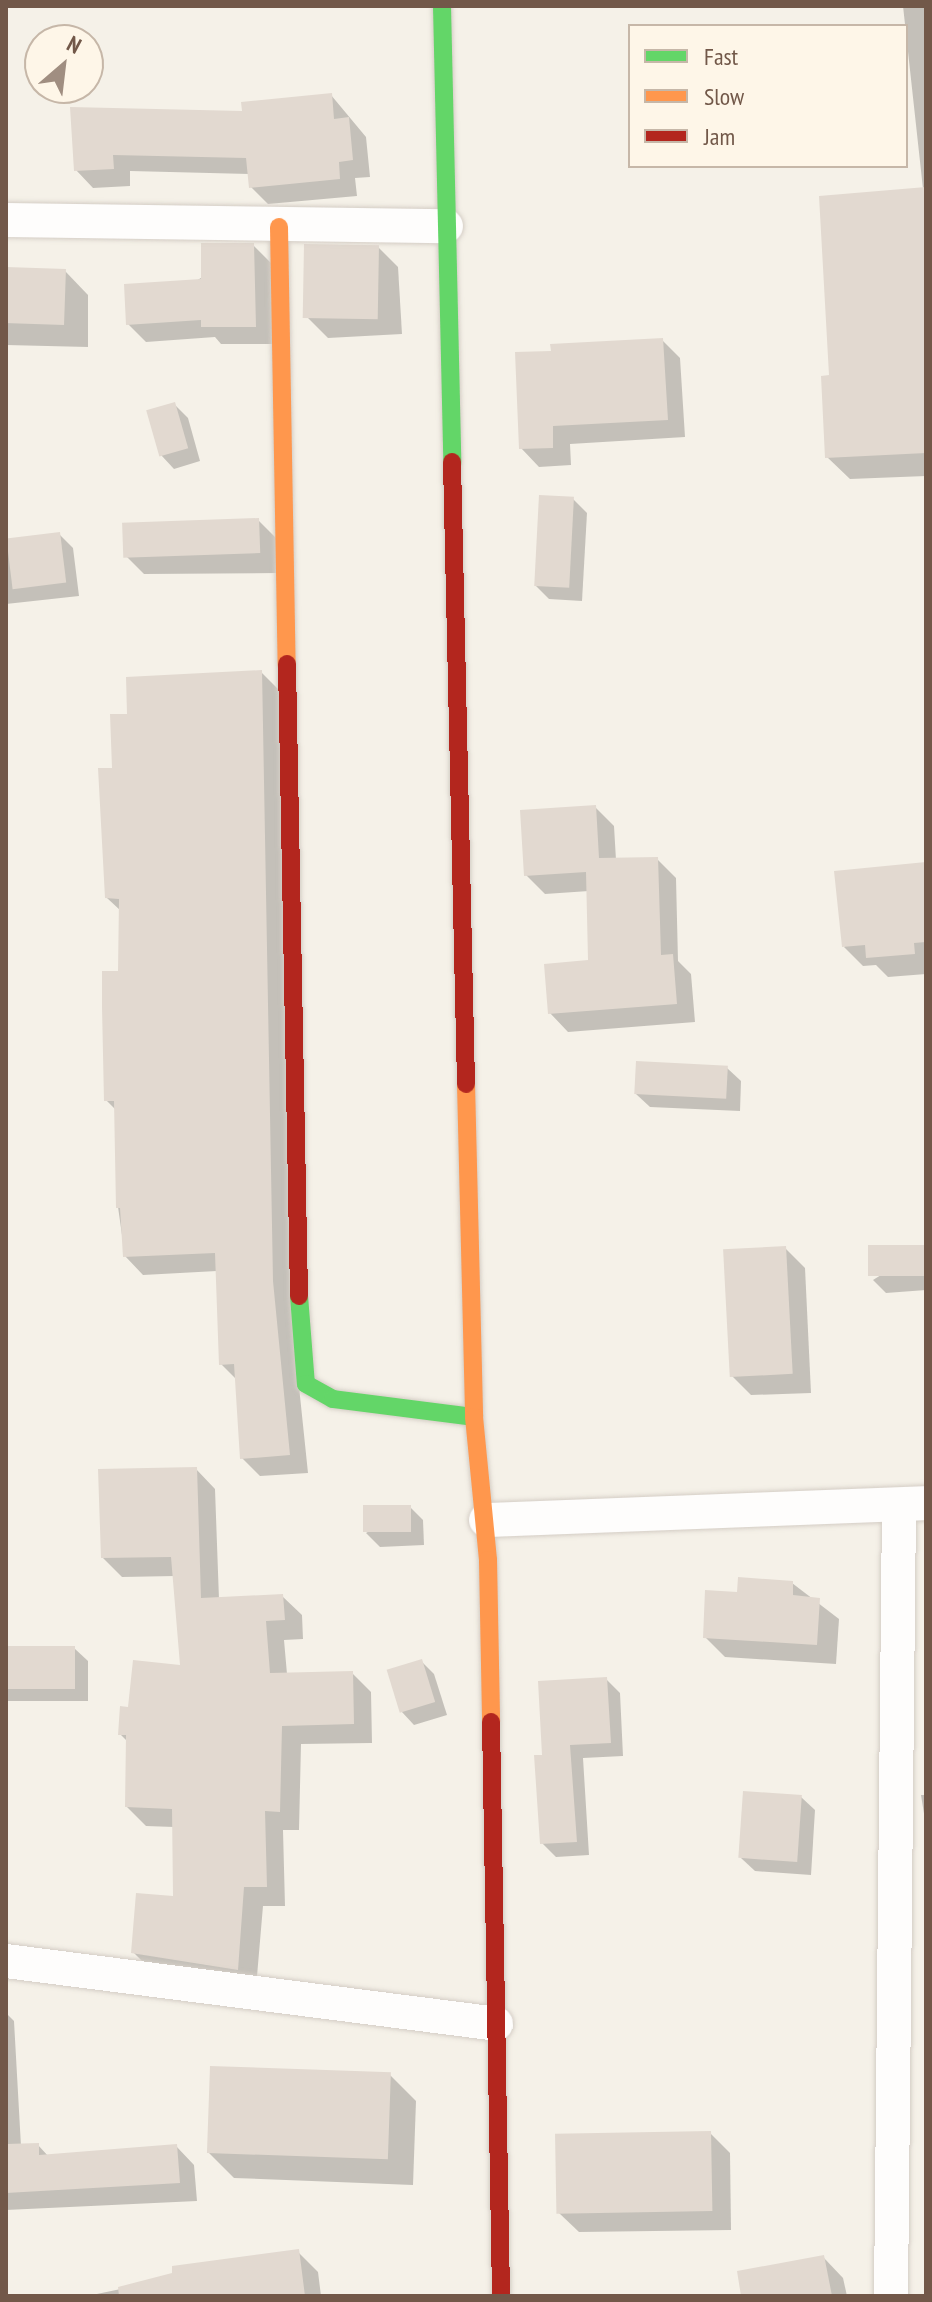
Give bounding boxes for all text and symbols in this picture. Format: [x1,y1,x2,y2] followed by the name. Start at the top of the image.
[24,24,104,104] north arrow
[628,24,908,168] legend
[62,29,86,60] text: N
[704,41,738,72] text: Fast
[704,81,744,112] text: Slow
[704,121,735,152] text: Jam

